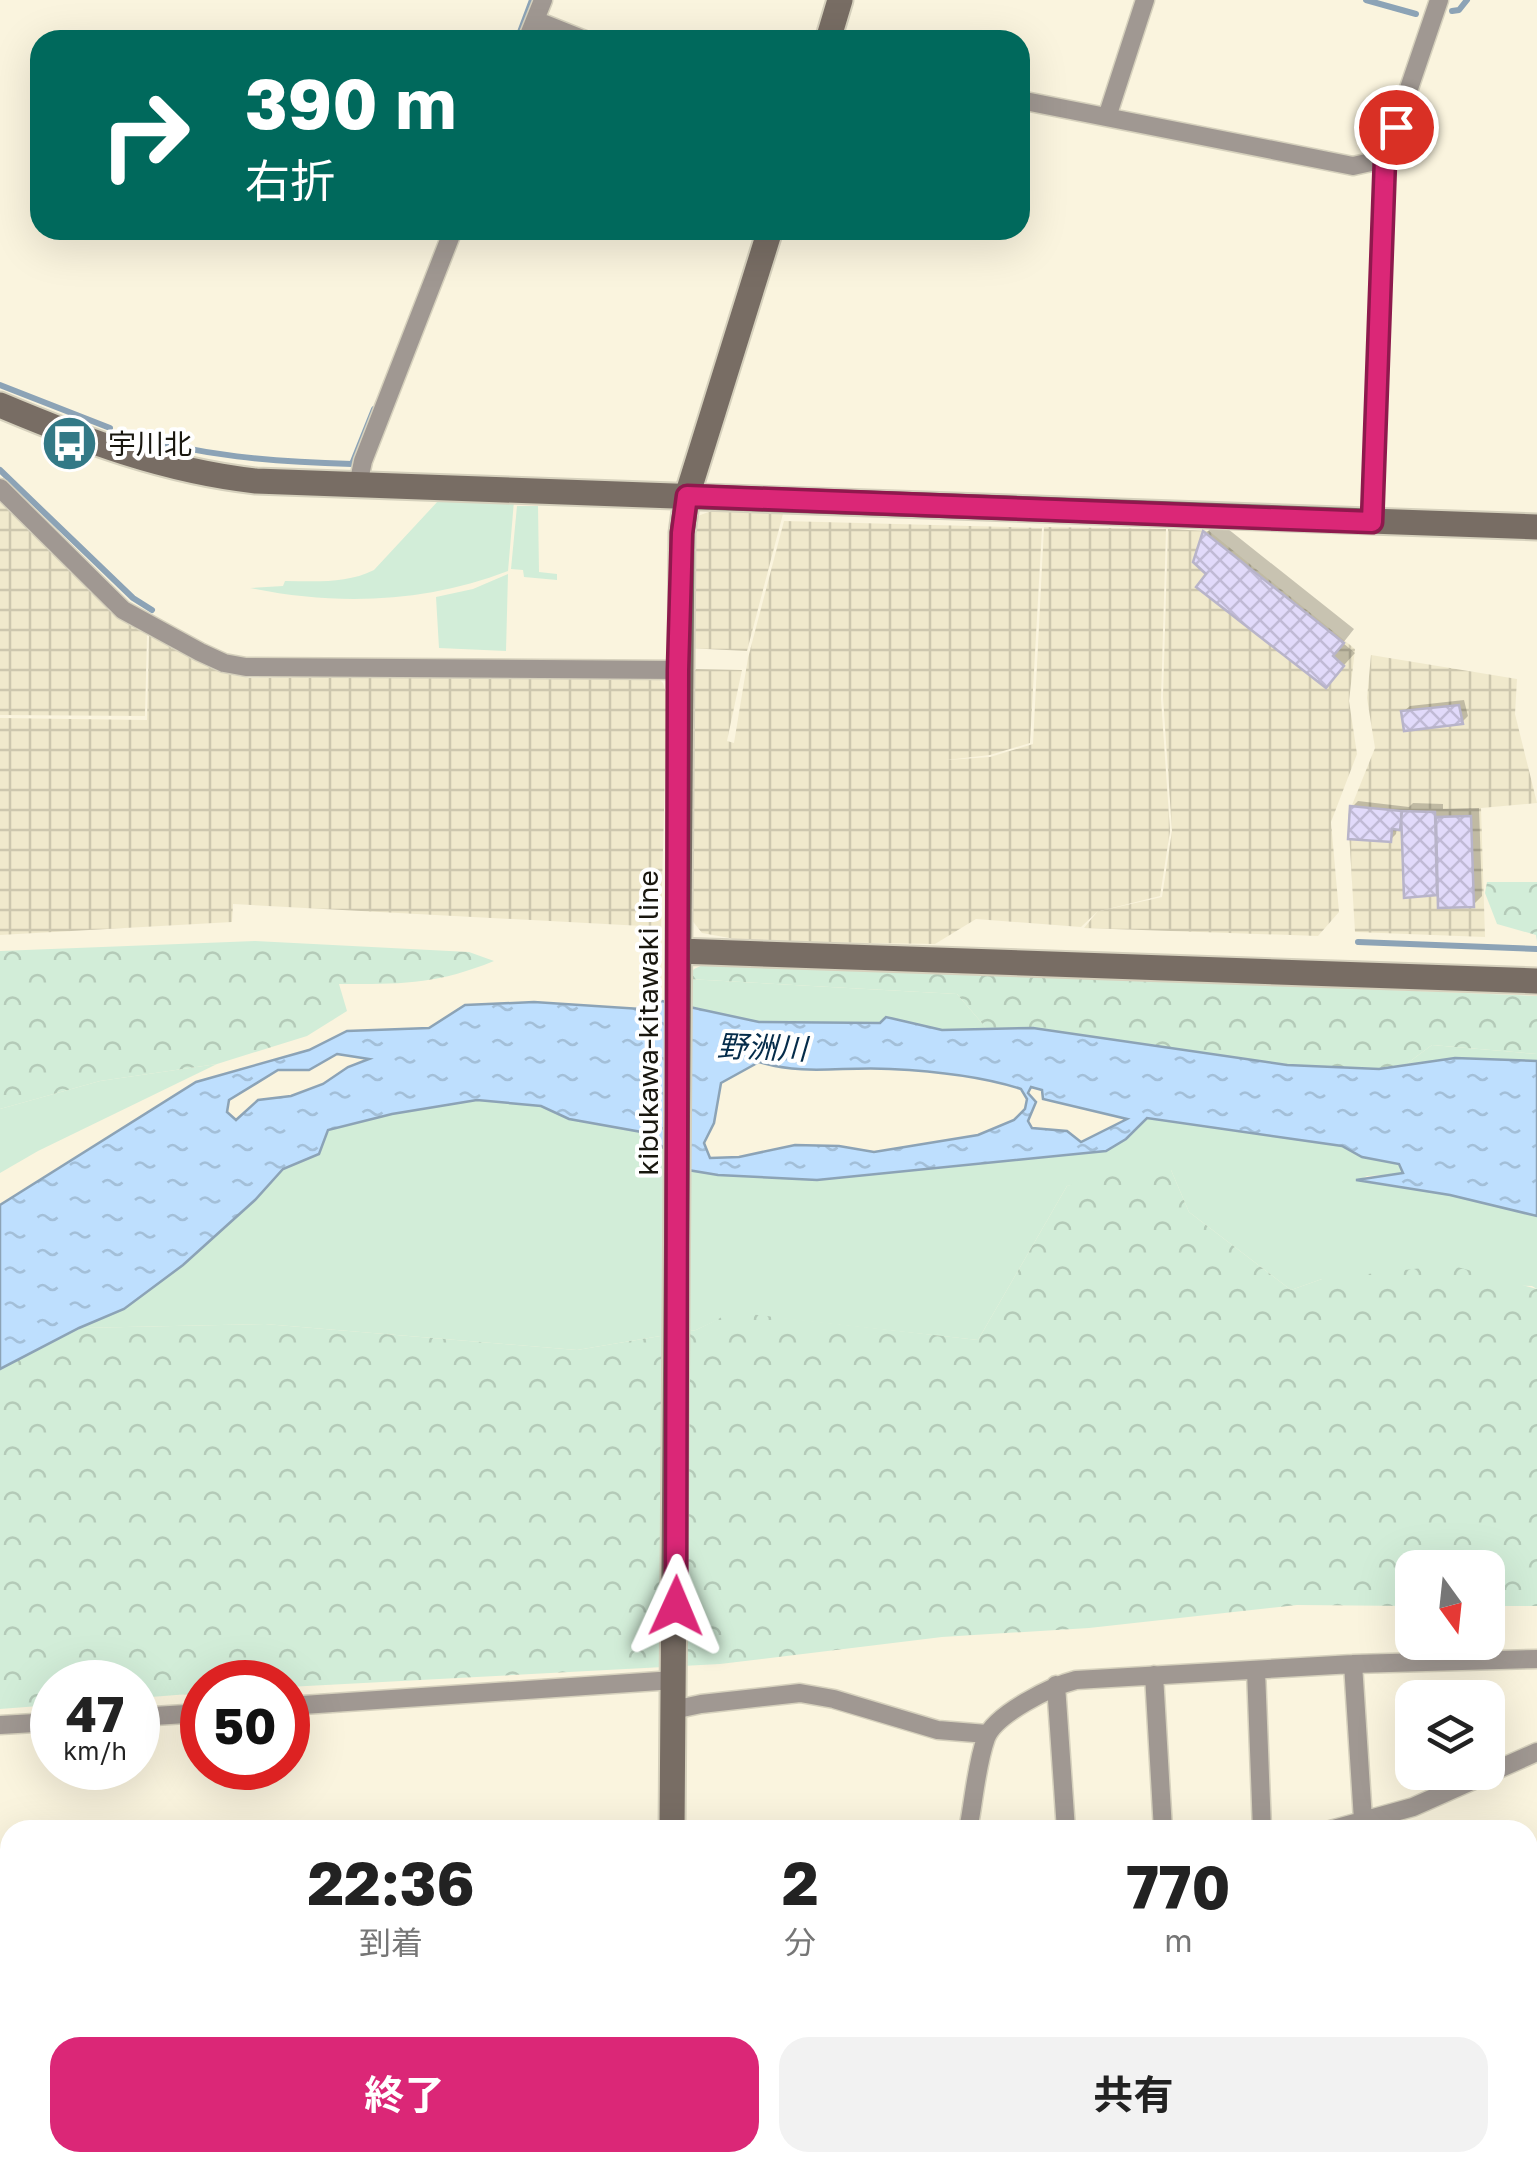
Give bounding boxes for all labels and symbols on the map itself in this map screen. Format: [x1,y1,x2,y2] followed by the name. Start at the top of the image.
[1354,85,1439,170] pin
[39,414,99,474] bus stop icon: 宇川北
[108,427,192,460] place label: 宇川北
[631,870,664,1176] street label: kibukawa-kitawaki line
[716,1027,811,1067] water label: 野洲川
[1395,1550,1505,1660] north arrow
[624,1554,728,1658] position arrow
[180,1660,310,1790] speed limit sign: 50

